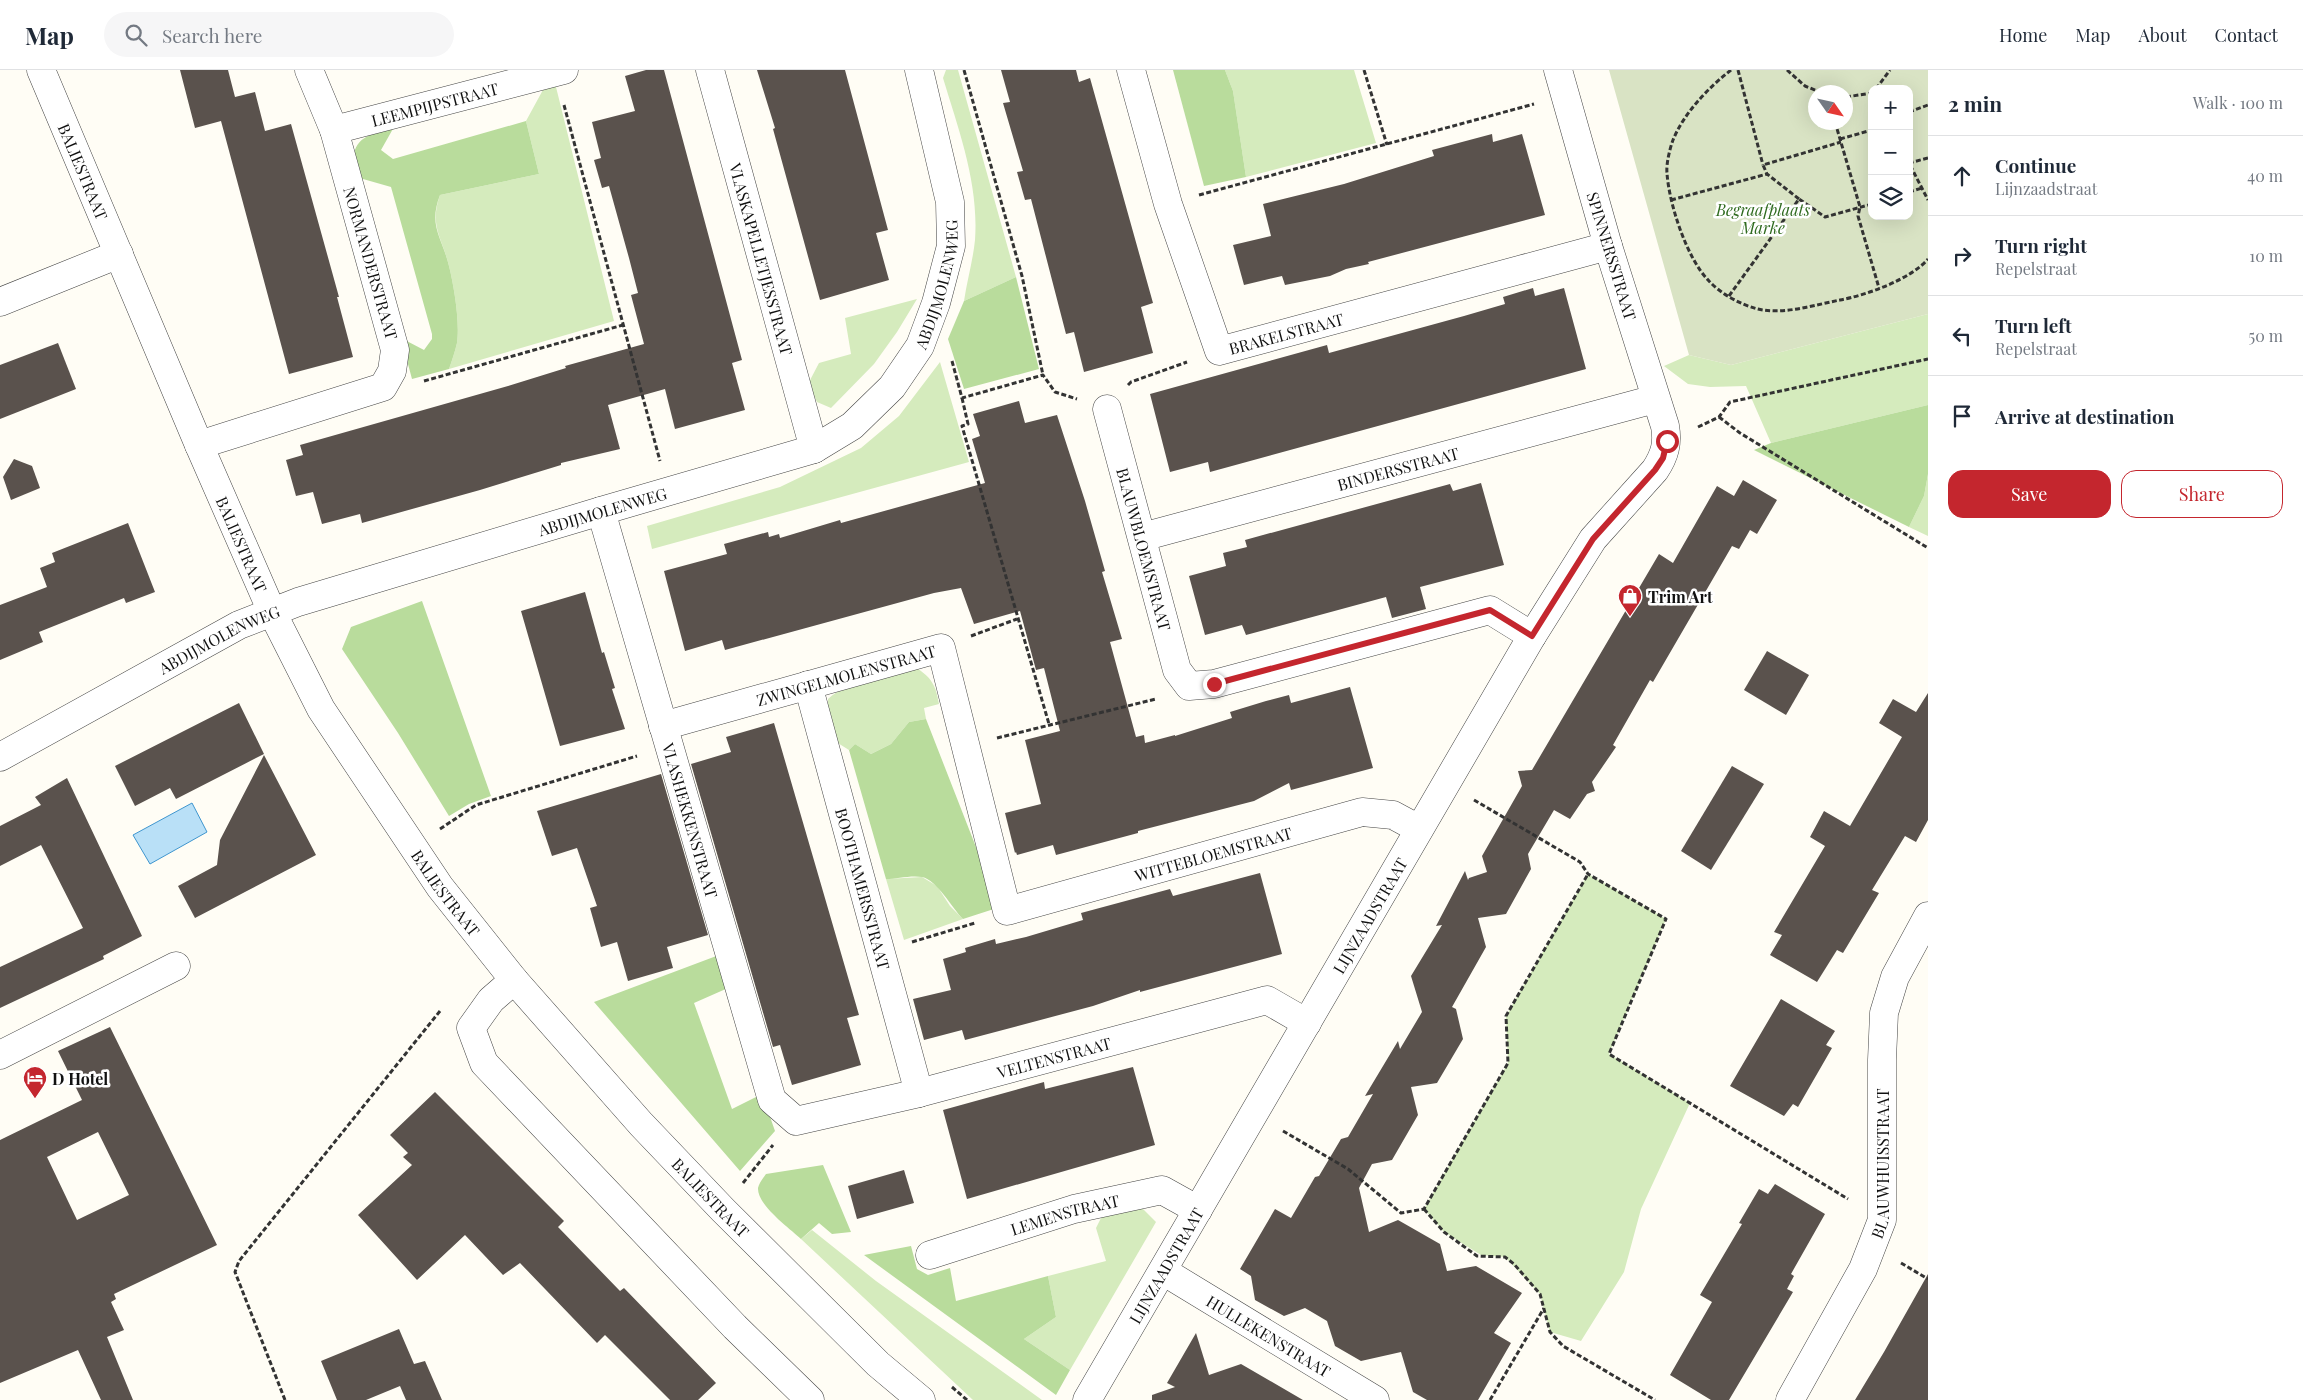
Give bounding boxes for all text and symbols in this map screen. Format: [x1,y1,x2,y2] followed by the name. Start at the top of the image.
[104,12,454,57] search box
[25,19,74,51] text: Map
[122,21,150,49] icon: search
[162,22,262,48] text: Search here
[1999,23,2047,47] text: Home
[2075,23,2110,47] text: Map
[2138,23,2187,47] text: About
[2215,23,2278,47] text: Contact
[369,77,500,130] street label: LEEMPIJPSTRAAT
[1808,85,1853,130] north arrow
[1868,85,1913,220] map controls
[1868,85,1913,130] button: +
[1948,89,2002,117] text: 2 min
[2193,92,2283,113] text: Walk · 100 m
[54,120,113,223] street label: BALIESTRAAT
[1868,130,1913,175] button: −
[1995,152,2076,178] text: Continue
[725,160,798,357] street label: VLASKAPELLETJESSTRAAT
[1948,162,1976,190] icon: ahead
[2247,165,2283,186] text: 40 m
[1868,175,1913,220] button: layers
[1995,178,2097,199] text: Lijnzaadstraat
[339,184,403,342] street label: NORMANDERSTRAAT
[1583,189,1642,323] street label: SPINNERSSTRAAT
[1715,199,1810,238] park label: Begraafplaats Marke
[909,219,963,353] street label: ABDIJMOLENWEG
[1995,232,2087,258] text: Turn right
[1948,242,1976,270] icon: right
[2249,245,2283,266] text: 10 m
[1995,258,2077,279] text: Repelstraat
[1226,307,1346,358] street label: BRAKELSTRAAT
[1995,312,2072,338] text: Turn left
[1948,322,1976,350] icon: left
[2249,325,2283,346] text: 50 m
[1995,338,2077,359] text: Repelstraat
[1948,402,1976,430] icon: arrive
[1995,403,2175,429] text: Arrive at destination
[1656,430,1679,453] route start
[1335,442,1461,495] street label: BINDERSSTRAAT
[1113,465,1176,633] street label: BLAUWBLOEMSTRAAT
[1948,470,2111,518] button: Save
[2121,470,2283,518] button: Share
[534,482,669,540] street label: ABDIJMOLENWEG
[212,493,272,595] street label: BALIESTRAAT
[1617,583,1643,617] shop icon: Trim Art
[1648,586,1713,607] place label: Trim Art
[154,600,282,678] street label: ABDIJMOLENWEG
[754,640,938,710] street label: ZWINGELMOLENSTRAAT
[1203,673,1226,696] route end
[658,739,723,900] street label: VLASHEKKENSTRAAT
[831,806,895,972] street label: BOOTHAMERSSTRAAT
[1131,822,1294,886] street label: WITTEBLOEMSTRAAT
[407,845,485,940] street label: BALIESTRAAT
[1327,853,1411,977] street label: LIJNZAADSTRAAT
[994,1032,1113,1083] street label: VELTENSTRAAT
[22,1065,48,1099] hotel icon: D Hotel
[52,1068,108,1089] place label: D Hotel
[1865,1088,1893,1241] street label: BLAUWHUISSTRAAT
[668,1153,754,1241] street label: BALIESTRAAT
[1008,1189,1121,1239] street label: LEMENSTRAAT
[1124,1203,1207,1327] street label: LIJNZAADSTRAAT
[1203,1290,1335,1381] street label: HULLEKENSTRAAT

